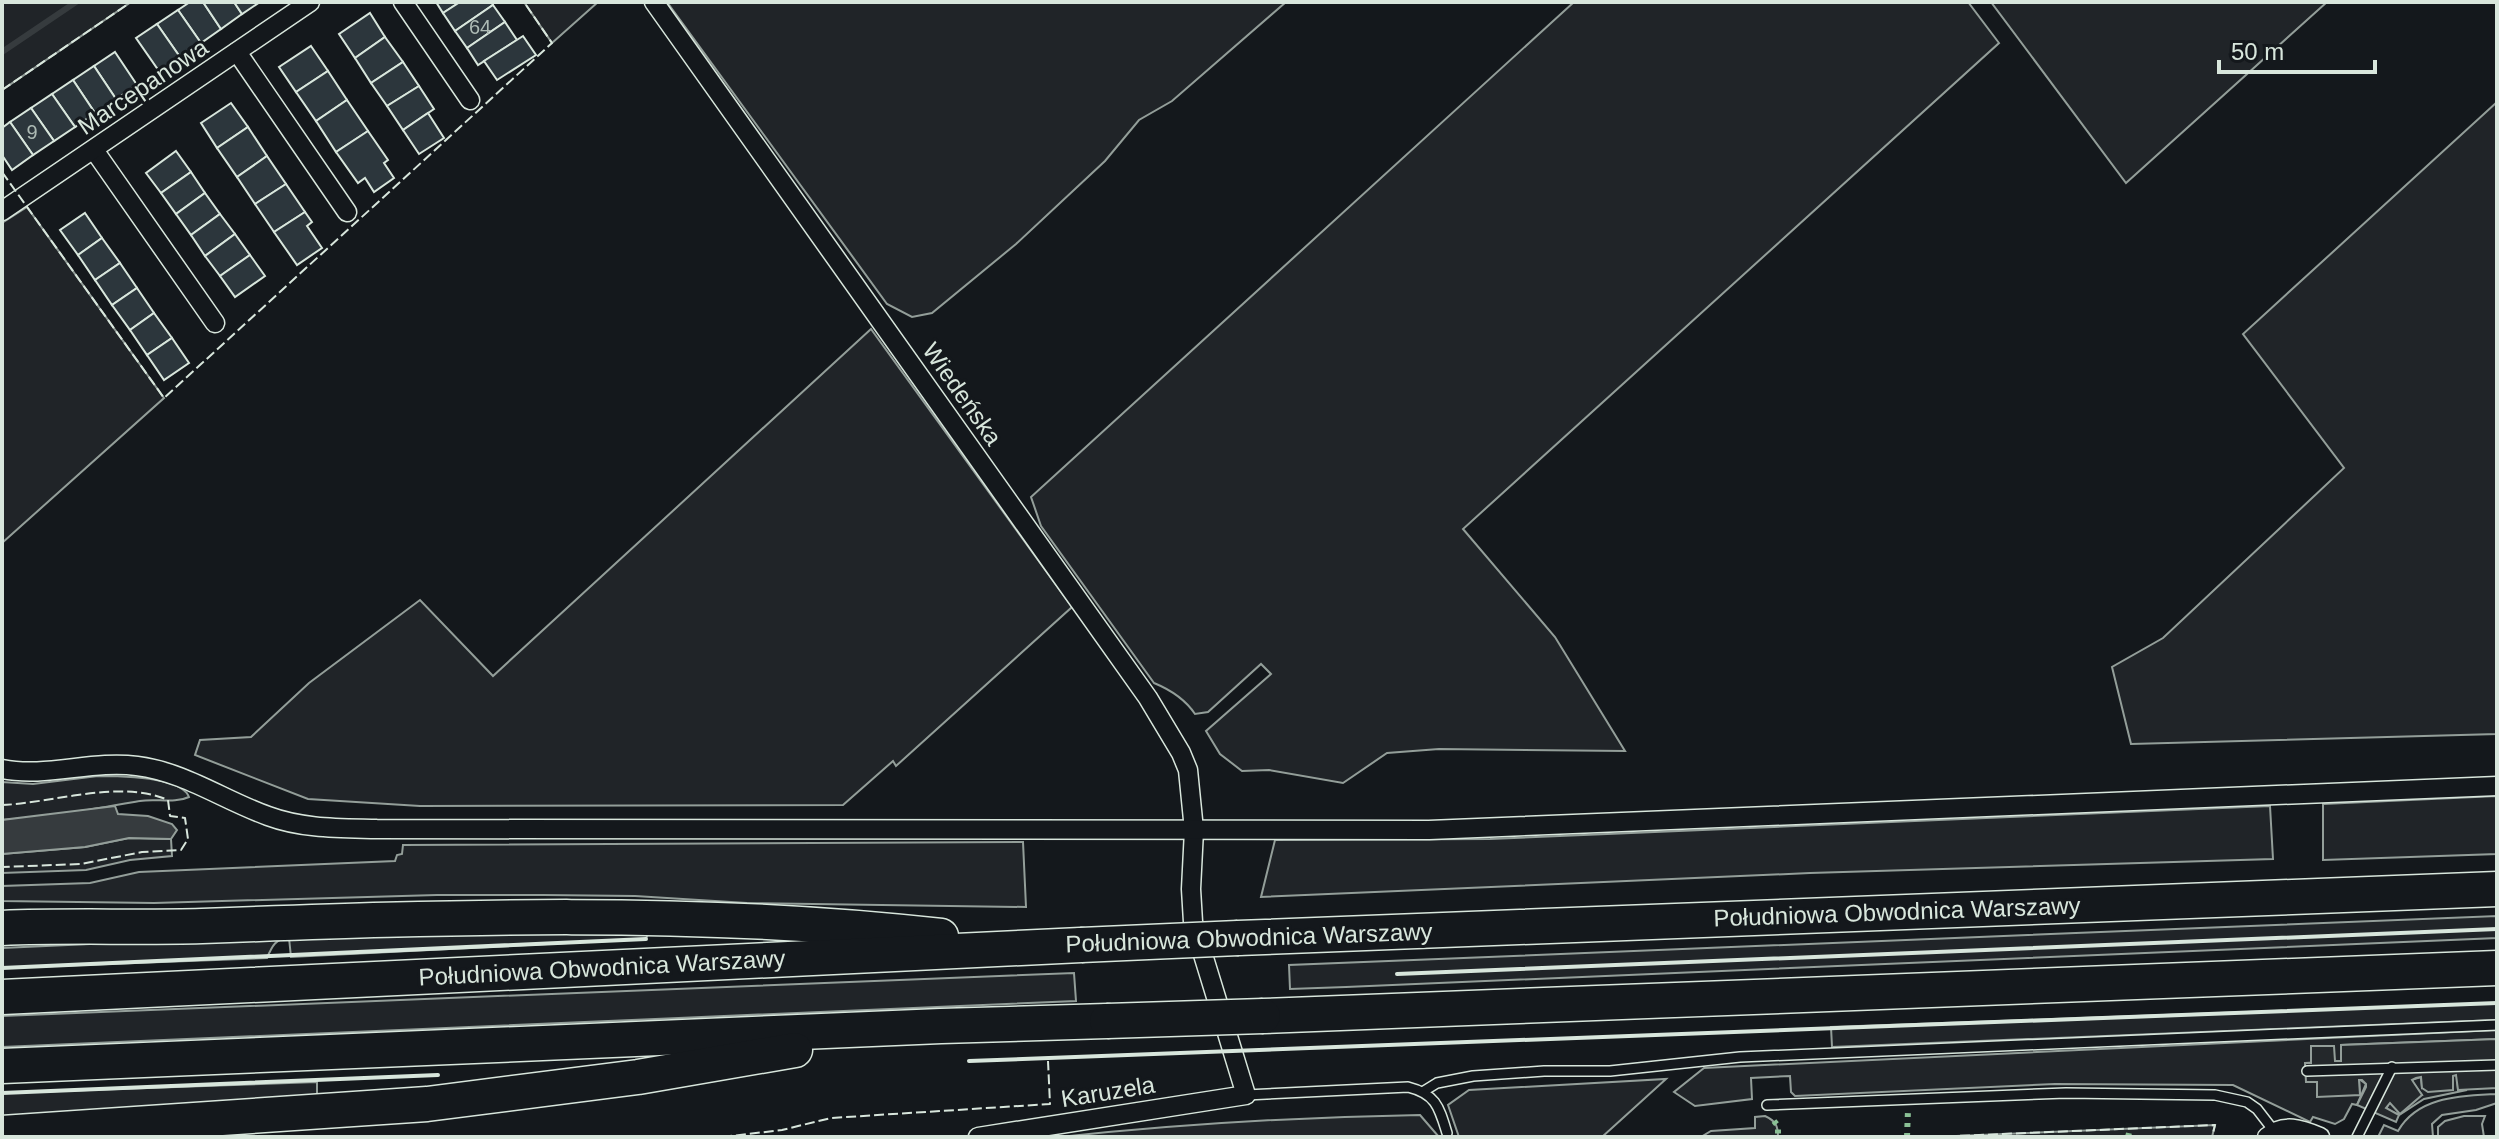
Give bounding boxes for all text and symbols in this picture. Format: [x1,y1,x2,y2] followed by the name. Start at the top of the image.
[469,16,491,38] house number: 64
[2219,24,2375,74] scale bar
[73,33,213,140] street label: Marcepanowa
[2231,38,2284,65] text: 50 m
[26,121,38,143] house number: 9
[917,337,1008,451] street label: Wiedeńska
[1713,892,2081,931] street label: Południowa Obwodnica Warszawy
[1065,918,1433,957] street label: Południowa Obwodnica Warszawy
[418,944,786,991] street label: Południowa Obwodnica Warszawy
[1059,1071,1157,1112] street label: Karuzela

